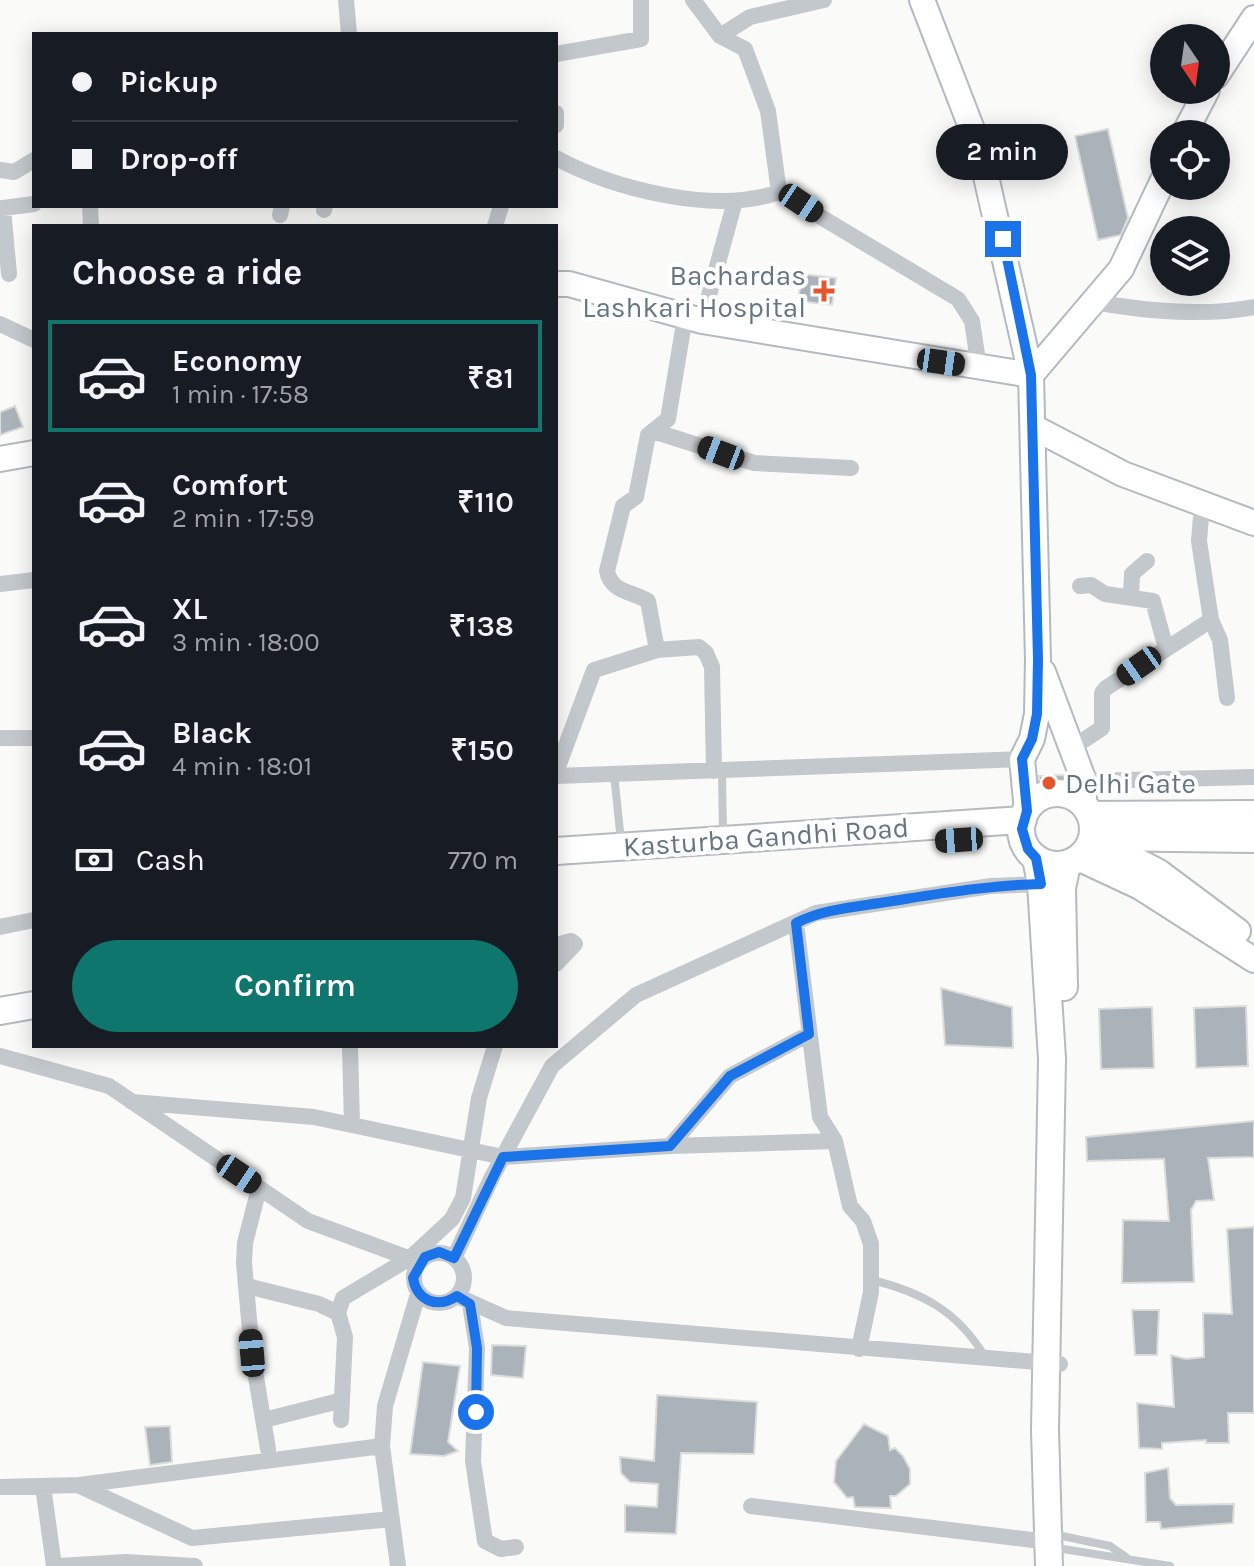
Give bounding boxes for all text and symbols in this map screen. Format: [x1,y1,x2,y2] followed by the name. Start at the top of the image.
[1150,24,1230,104] north arrow
[1150,24,1230,296] map controls
[120,64,218,100] text: Pickup
[1150,120,1230,200] button: locate
[937,123,1069,179] callout: 2 min
[967,136,1037,167] text: 2 min
[120,141,238,177] text: Drop-off
[774,180,828,226] car
[1150,216,1230,296] button: layers
[985,221,1021,257] route end
[72,251,302,293] text: Choose a ride
[582,259,806,324] place label: Bachardas Lashkari Hospital
[813,280,835,302] marker: Bachardas Lashkari Hospital
[76,340,148,412] icon: car
[172,343,302,379] text: Economy
[916,347,966,377] car
[467,360,514,396] text: ₹81
[172,379,309,410] text: 1 min · 17:58
[694,433,748,473] car
[76,464,148,536] icon: car
[172,467,288,503] text: Comfort
[457,484,514,520] text: ₹110
[172,503,315,534] text: 2 min · 17:59
[76,588,148,660] icon: car
[172,591,207,627] text: XL
[449,608,514,644] text: ₹138
[172,627,320,658] text: 3 min · 18:00
[1112,642,1166,690] car
[76,712,148,784] icon: car
[172,715,252,751] text: Black
[450,732,514,768] text: ₹150
[172,751,312,782] text: 4 min · 18:01
[1065,767,1196,800] place label: Delhi Gate
[1040,774,1058,792] marker: Delhi Gate
[622,811,910,863] street label: Kasturba Gandhi Road
[934,826,984,854] car
[72,838,116,882] icon: cash
[136,842,205,878] text: Cash
[448,845,518,876] text: 770 m
[72,940,518,1032] button: Confirm
[212,1151,266,1197] car
[238,1328,266,1378] car
[458,1394,494,1430] route start

